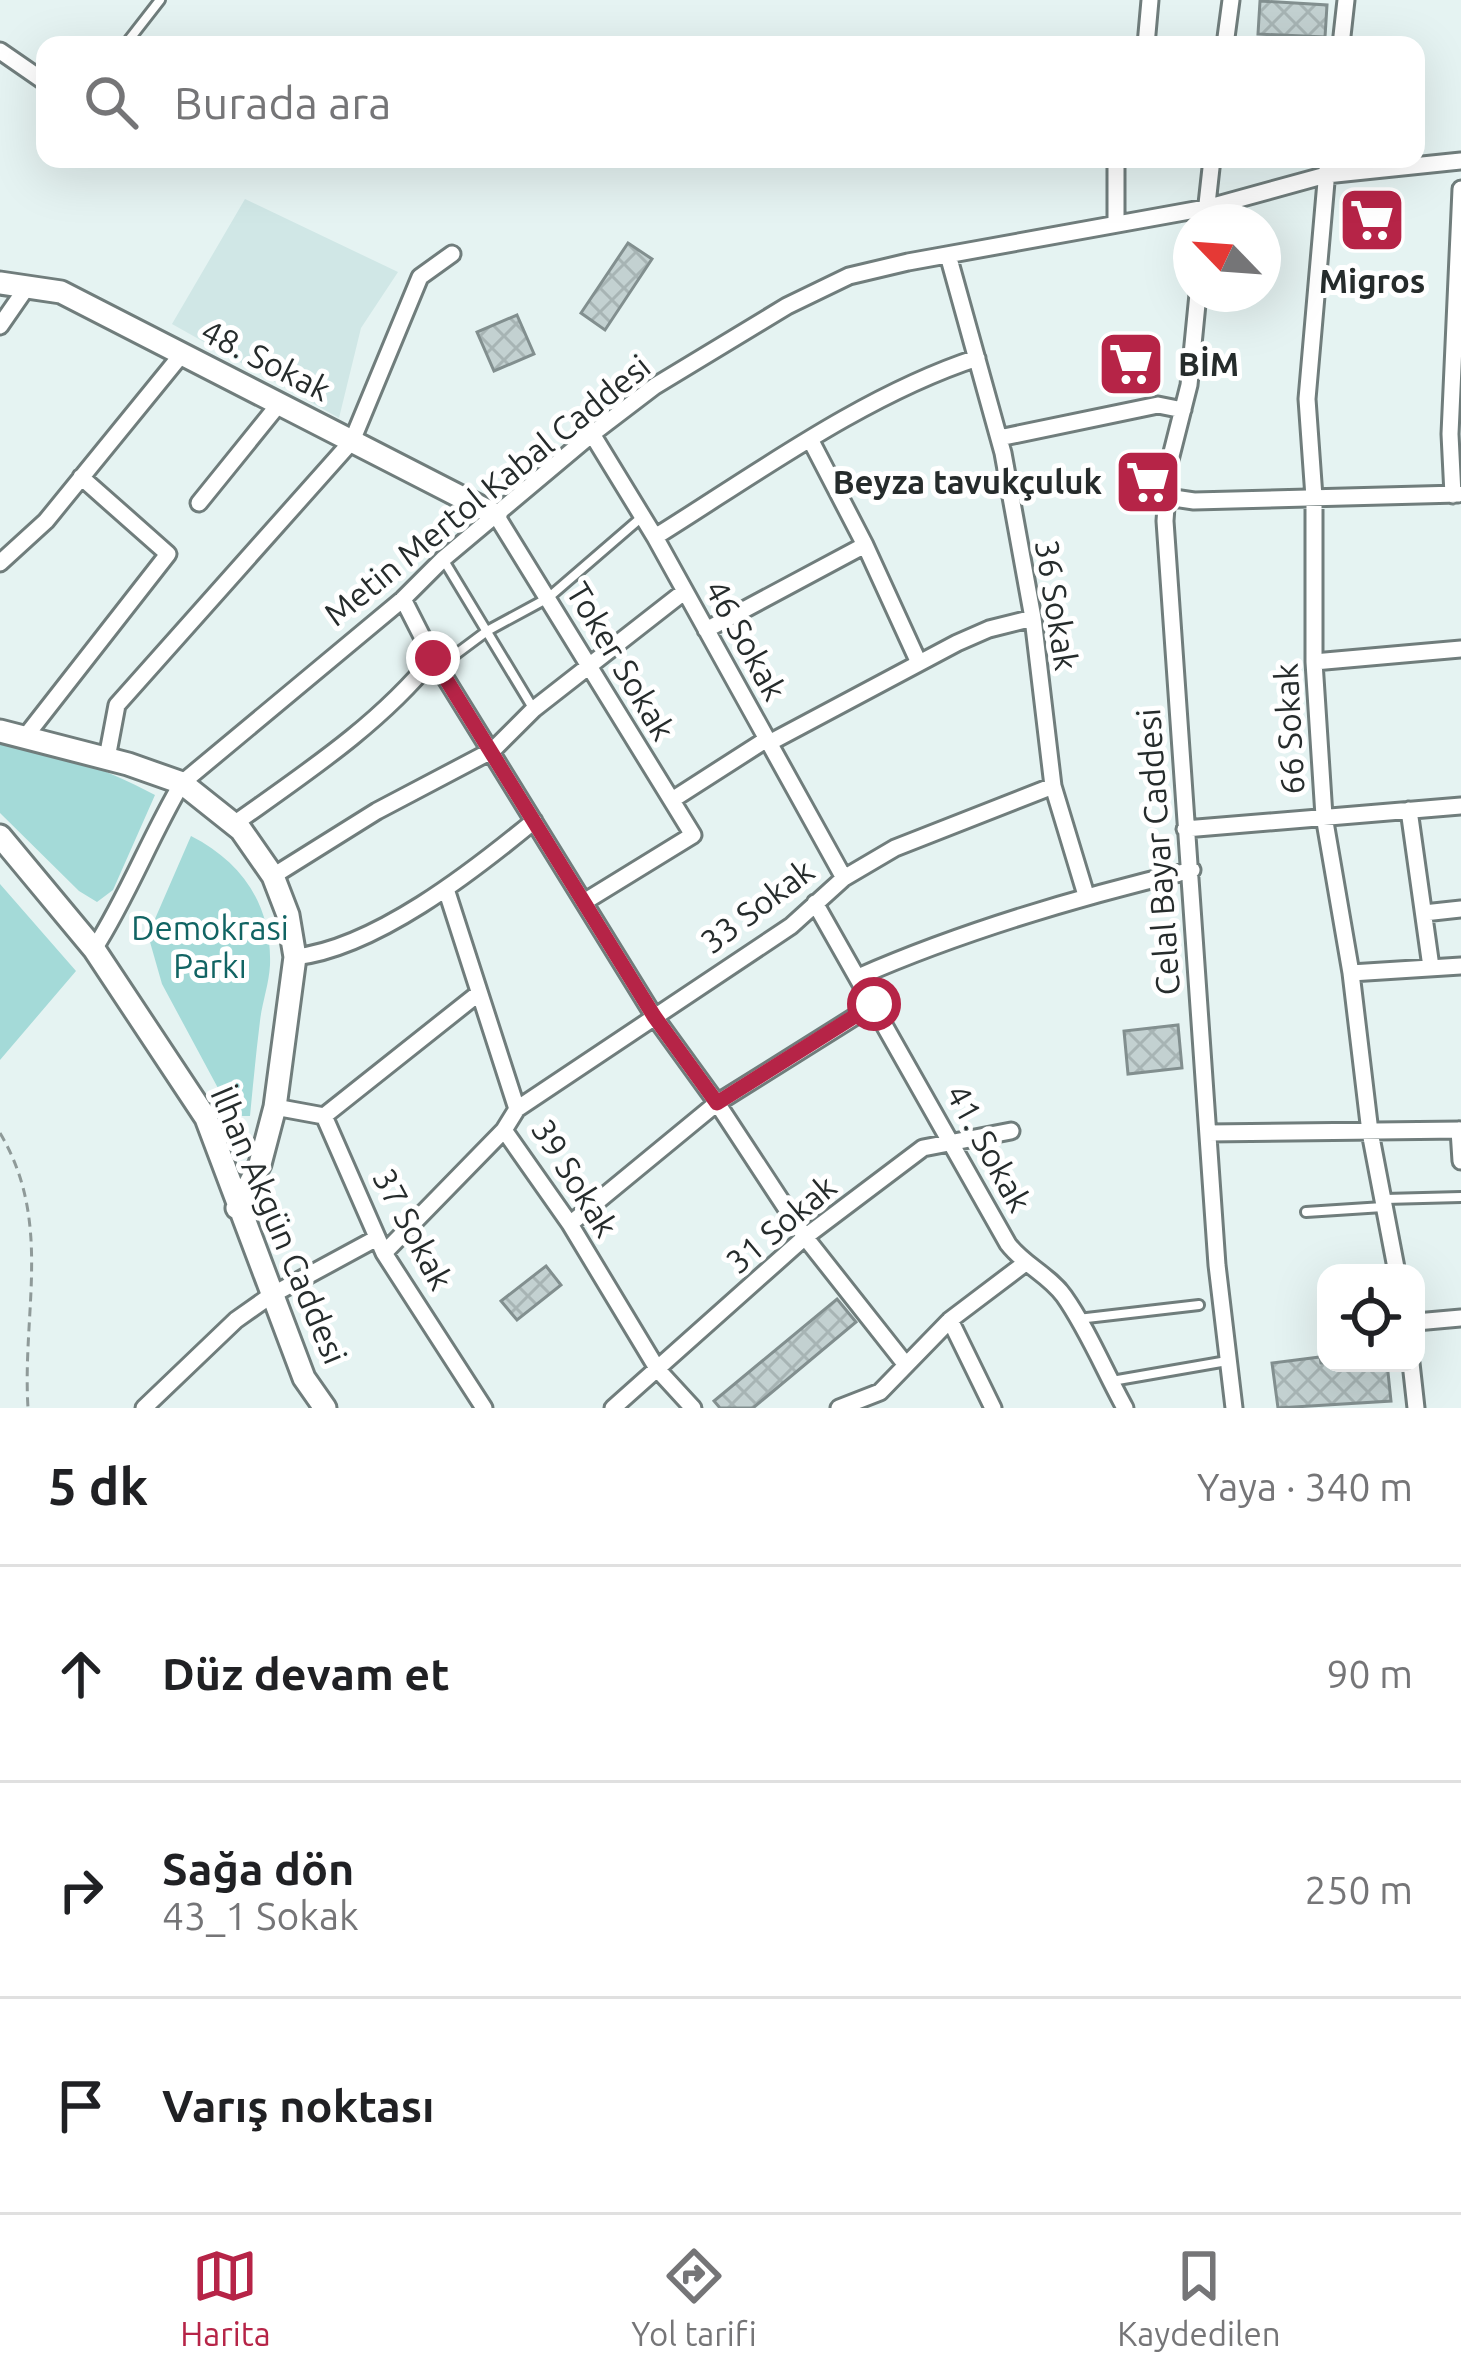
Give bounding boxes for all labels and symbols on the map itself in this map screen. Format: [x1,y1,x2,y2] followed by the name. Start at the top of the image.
[1337,185,1407,255] supermarket icon: Migros
[1173,204,1281,312] north arrow
[1319,262,1425,299] place label: Migros
[196,311,337,408] street label: 48. Sokak
[1096,329,1166,399] supermarket icon: BİM
[1178,345,1239,382] place label: BİM
[317,347,657,632] street label: Metin Mertol Kabal Caddesi
[1113,447,1183,517] supermarket icon: Beyza tavukçuluk
[833,463,1102,501] place label: Beyza tavukçuluk
[1029,537,1086,673] street label: 36 Sokak
[698,573,795,707] street label: 46 Sokak
[560,575,683,747] street label: Toker Sokak
[406,631,460,685] route end
[1267,662,1310,796] street label: 66 Sokak
[1129,707,1186,997] street label: Celal Bayar Caddesi
[693,851,821,960] street label: 33 Sokak
[131,909,289,984] park label: Demokrasi Parkı
[847,977,901,1031] route start
[939,1078,1040,1218] street label: 41. Sokak
[204,1081,355,1369] street label: İlhan Akgün Caddesi
[525,1112,626,1244] street label: 39 Sokak
[366,1162,461,1296] street label: 37 Sokak
[718,1167,843,1280] street label: 31 Sokak

